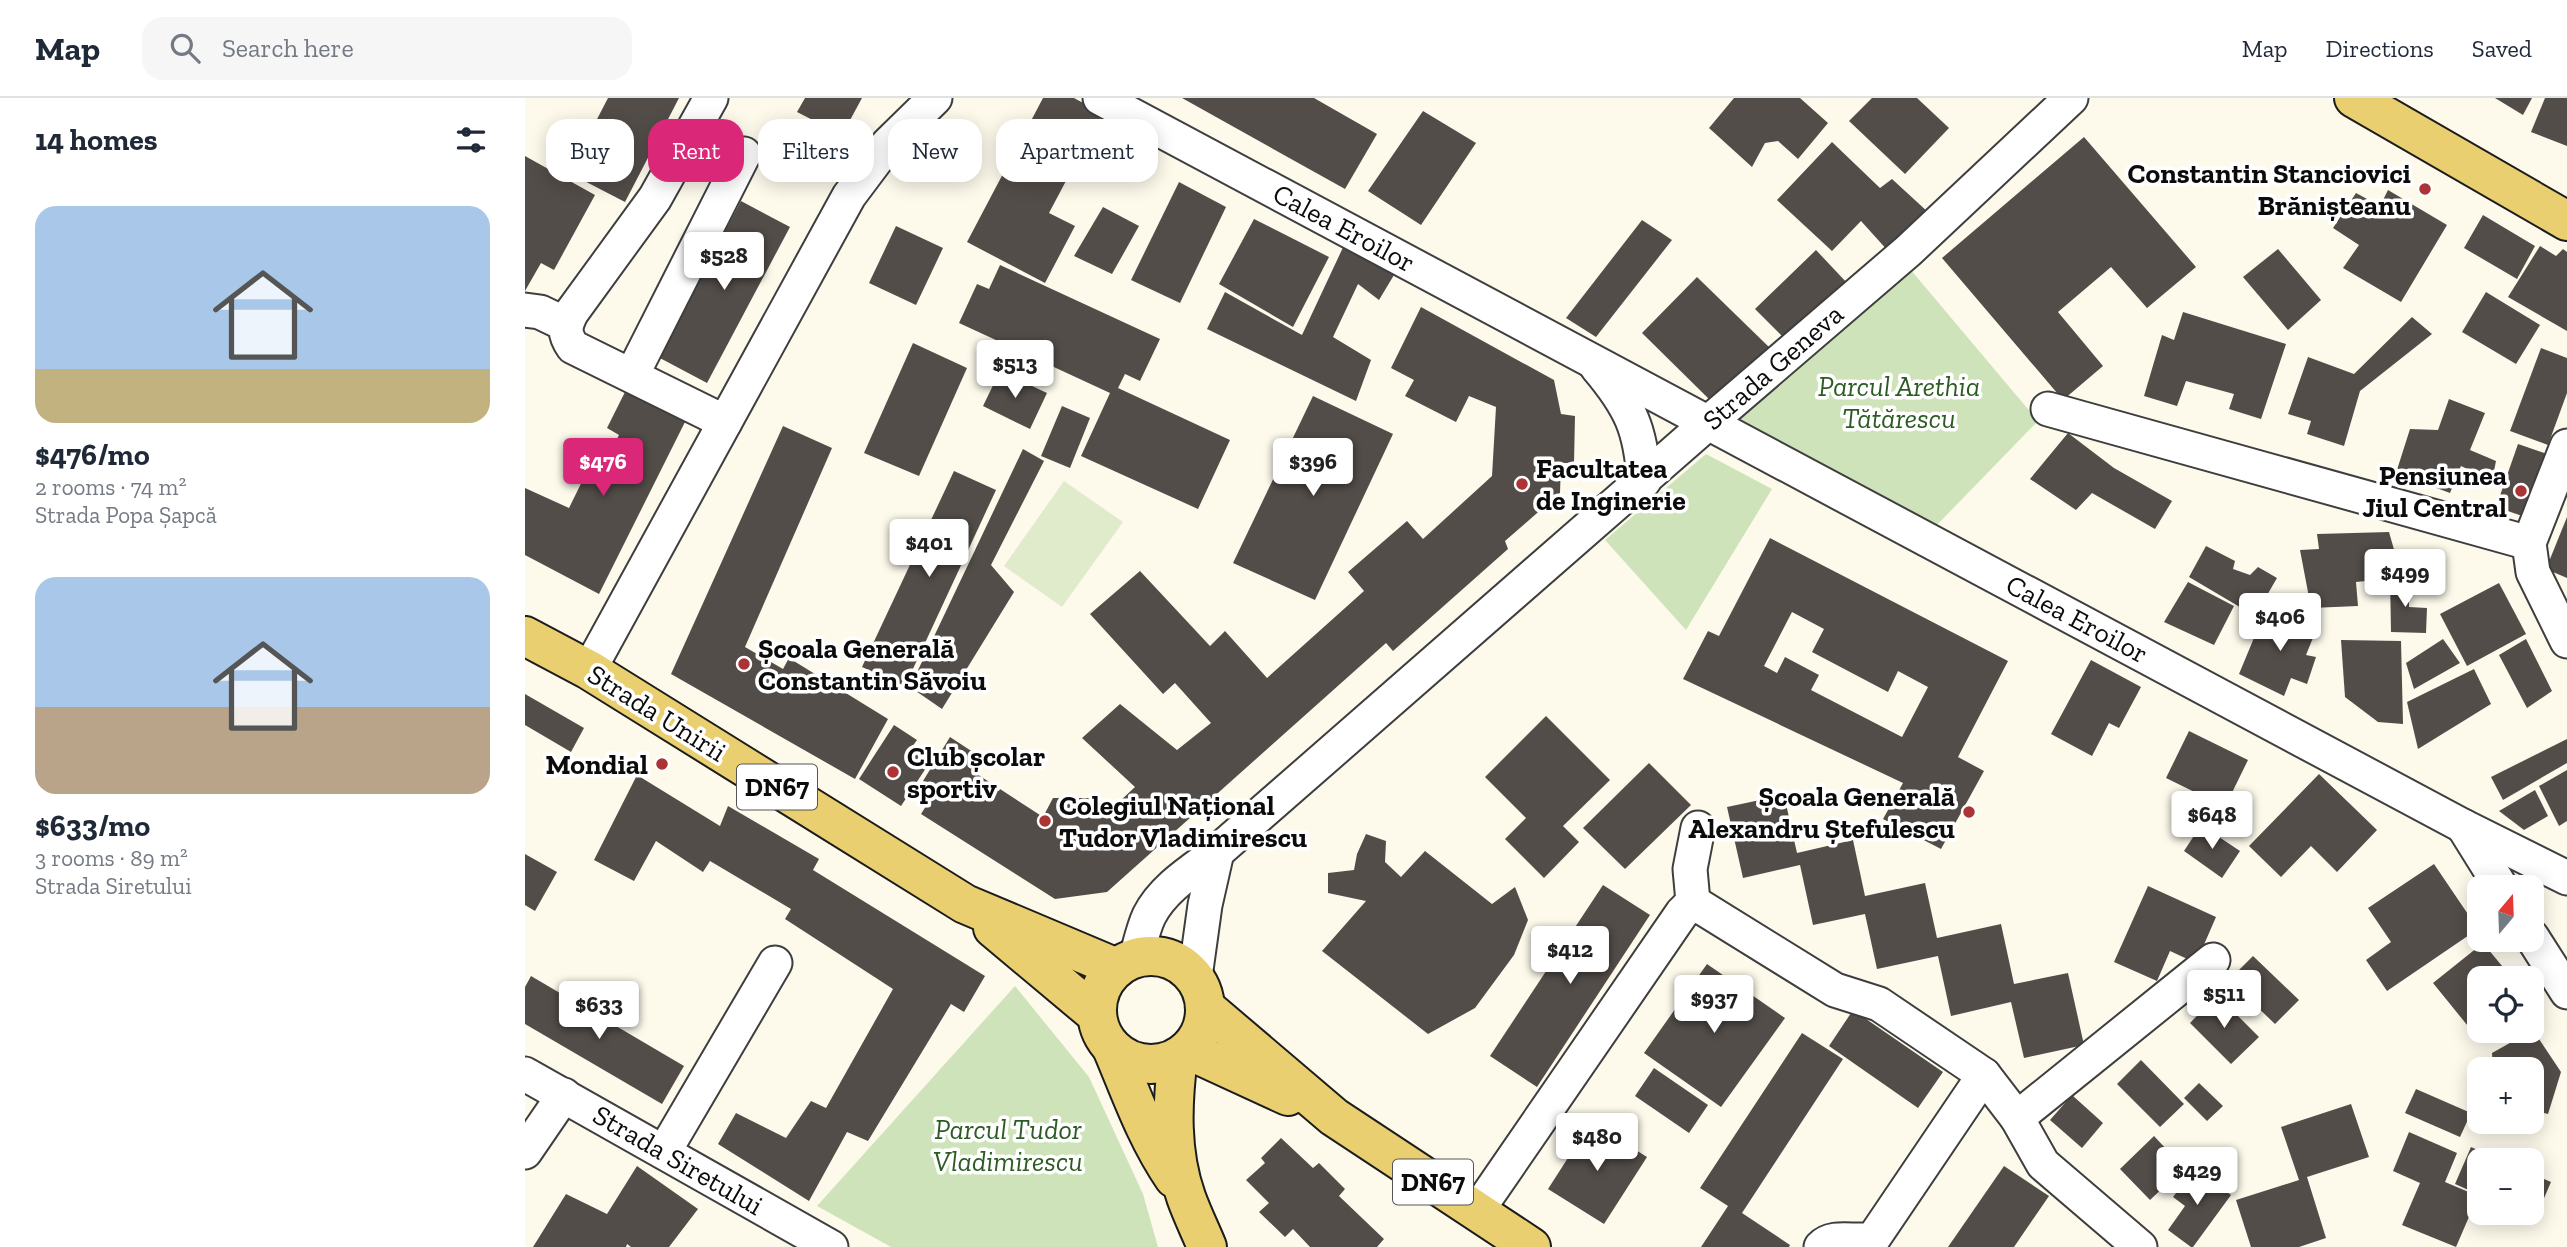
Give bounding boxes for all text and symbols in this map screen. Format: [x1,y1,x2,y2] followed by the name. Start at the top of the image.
[142,17,632,80] search box
[35,29,100,68] text: Map
[166,29,204,67] icon: search
[222,32,354,64] text: Search here
[2242,34,2288,63] text: Map
[2326,34,2434,63] text: Directions
[2472,34,2532,63] text: Saved
[546,119,634,182] chip: Buy
[648,119,744,182] chip: Rent
[758,119,874,182] chip: Filters
[888,119,982,182] chip: New
[996,119,1158,182] chip: Apartment
[452,121,490,159] icon: filters
[35,122,158,158] text: 14 homes
[2128,157,2411,222] place label: Constantin Stanciovici Brănișteanu
[1267,177,1421,279] street label: Calea Eroilor
[2417,181,2433,197] marker: Constantin Stanciovici Brănișteanu
[683,232,765,292] pin: $528
[700,241,748,269] text: $528
[200,252,326,378] icon: home
[1696,297,1850,437] street label: Strada Geneva
[974,341,1056,400] pin: $513
[993,349,1037,377] text: $513
[1818,370,1980,435] park label: Parcul Arethia Tătărescu
[35,437,150,473] text: $476/mo
[562,438,644,498] pin: $476
[1272,438,1354,498] pin: $396
[579,447,627,475] text: $476
[1289,447,1337,475] text: $396
[1536,452,1686,517] place label: Facultatea de Inginerie
[2362,459,2507,524] place label: Pensiunea Jiul Central
[35,473,186,501] text: 2 rooms · 74 m²
[1514,476,1530,492] marker: Facultatea de Inginerie
[2513,483,2529,499] marker: Pensiunea Jiul Central
[35,501,217,529] text: Strada Popa Șapcă
[888,519,970,579] pin: $401
[906,528,952,556] text: $401
[2364,550,2446,609] pin: $499
[2380,558,2430,586] text: $499
[2000,568,2154,670] street label: Calea Eroilor
[2239,594,2321,653] pin: $406
[2255,602,2305,630] text: $406
[200,623,326,749] icon: home
[758,632,986,697] place label: Școala Generală Constantin Săvoiu
[736,656,752,672] marker: Școala Generală Constantin Săvoiu
[582,658,732,769] street label: Strada Unirii
[907,740,1045,805] place label: Club școlar sportiv
[546,748,648,781] place label: Mondial
[654,756,670,772] marker: Mondial
[737,764,817,810] road number: DN67
[885,764,901,780] marker: Club școlar sportiv
[1688,780,1955,845] place label: Școala Generală Alexandru Ștefulescu
[1059,789,1307,854] place label: Colegiul Național Tudor Vladimirescu
[2171,792,2253,851] pin: $648
[2187,800,2237,828] text: $648
[1961,804,1977,820] marker: Școala Generală Alexandru Ștefulescu
[35,808,150,844] text: $633/mo
[1037,813,1053,829] marker: Colegiul Național Tudor Vladimirescu
[35,844,188,872] text: 3 rooms · 89 m²
[35,872,192,900] text: Strada Siretului
[2467,875,2545,952] north arrow
[2467,875,2544,1225] map controls
[1529,926,1611,986] pin: $412
[1547,935,1593,963] text: $412
[2467,966,2544,1043] button: locate
[2183,970,2265,1030] pin: $511
[1673,976,1755,1035] pin: $937
[2203,979,2245,1007] text: $511
[558,982,640,1041] pin: $633
[1690,984,1738,1012] text: $937
[575,990,623,1018] text: $633
[2467,1057,2544,1134] button: +
[587,1098,769,1222] street label: Strada Siretului
[933,1113,1083,1178] park label: Parcul Tudor Vladimirescu
[1556,1114,1638,1173] pin: $480
[1572,1122,1622,1150] text: $480
[2156,1148,2238,1207] pin: $429
[2467,1148,2544,1225] button: −
[2172,1156,2222,1184] text: $429
[1393,1160,1473,1204] road number: DN67

